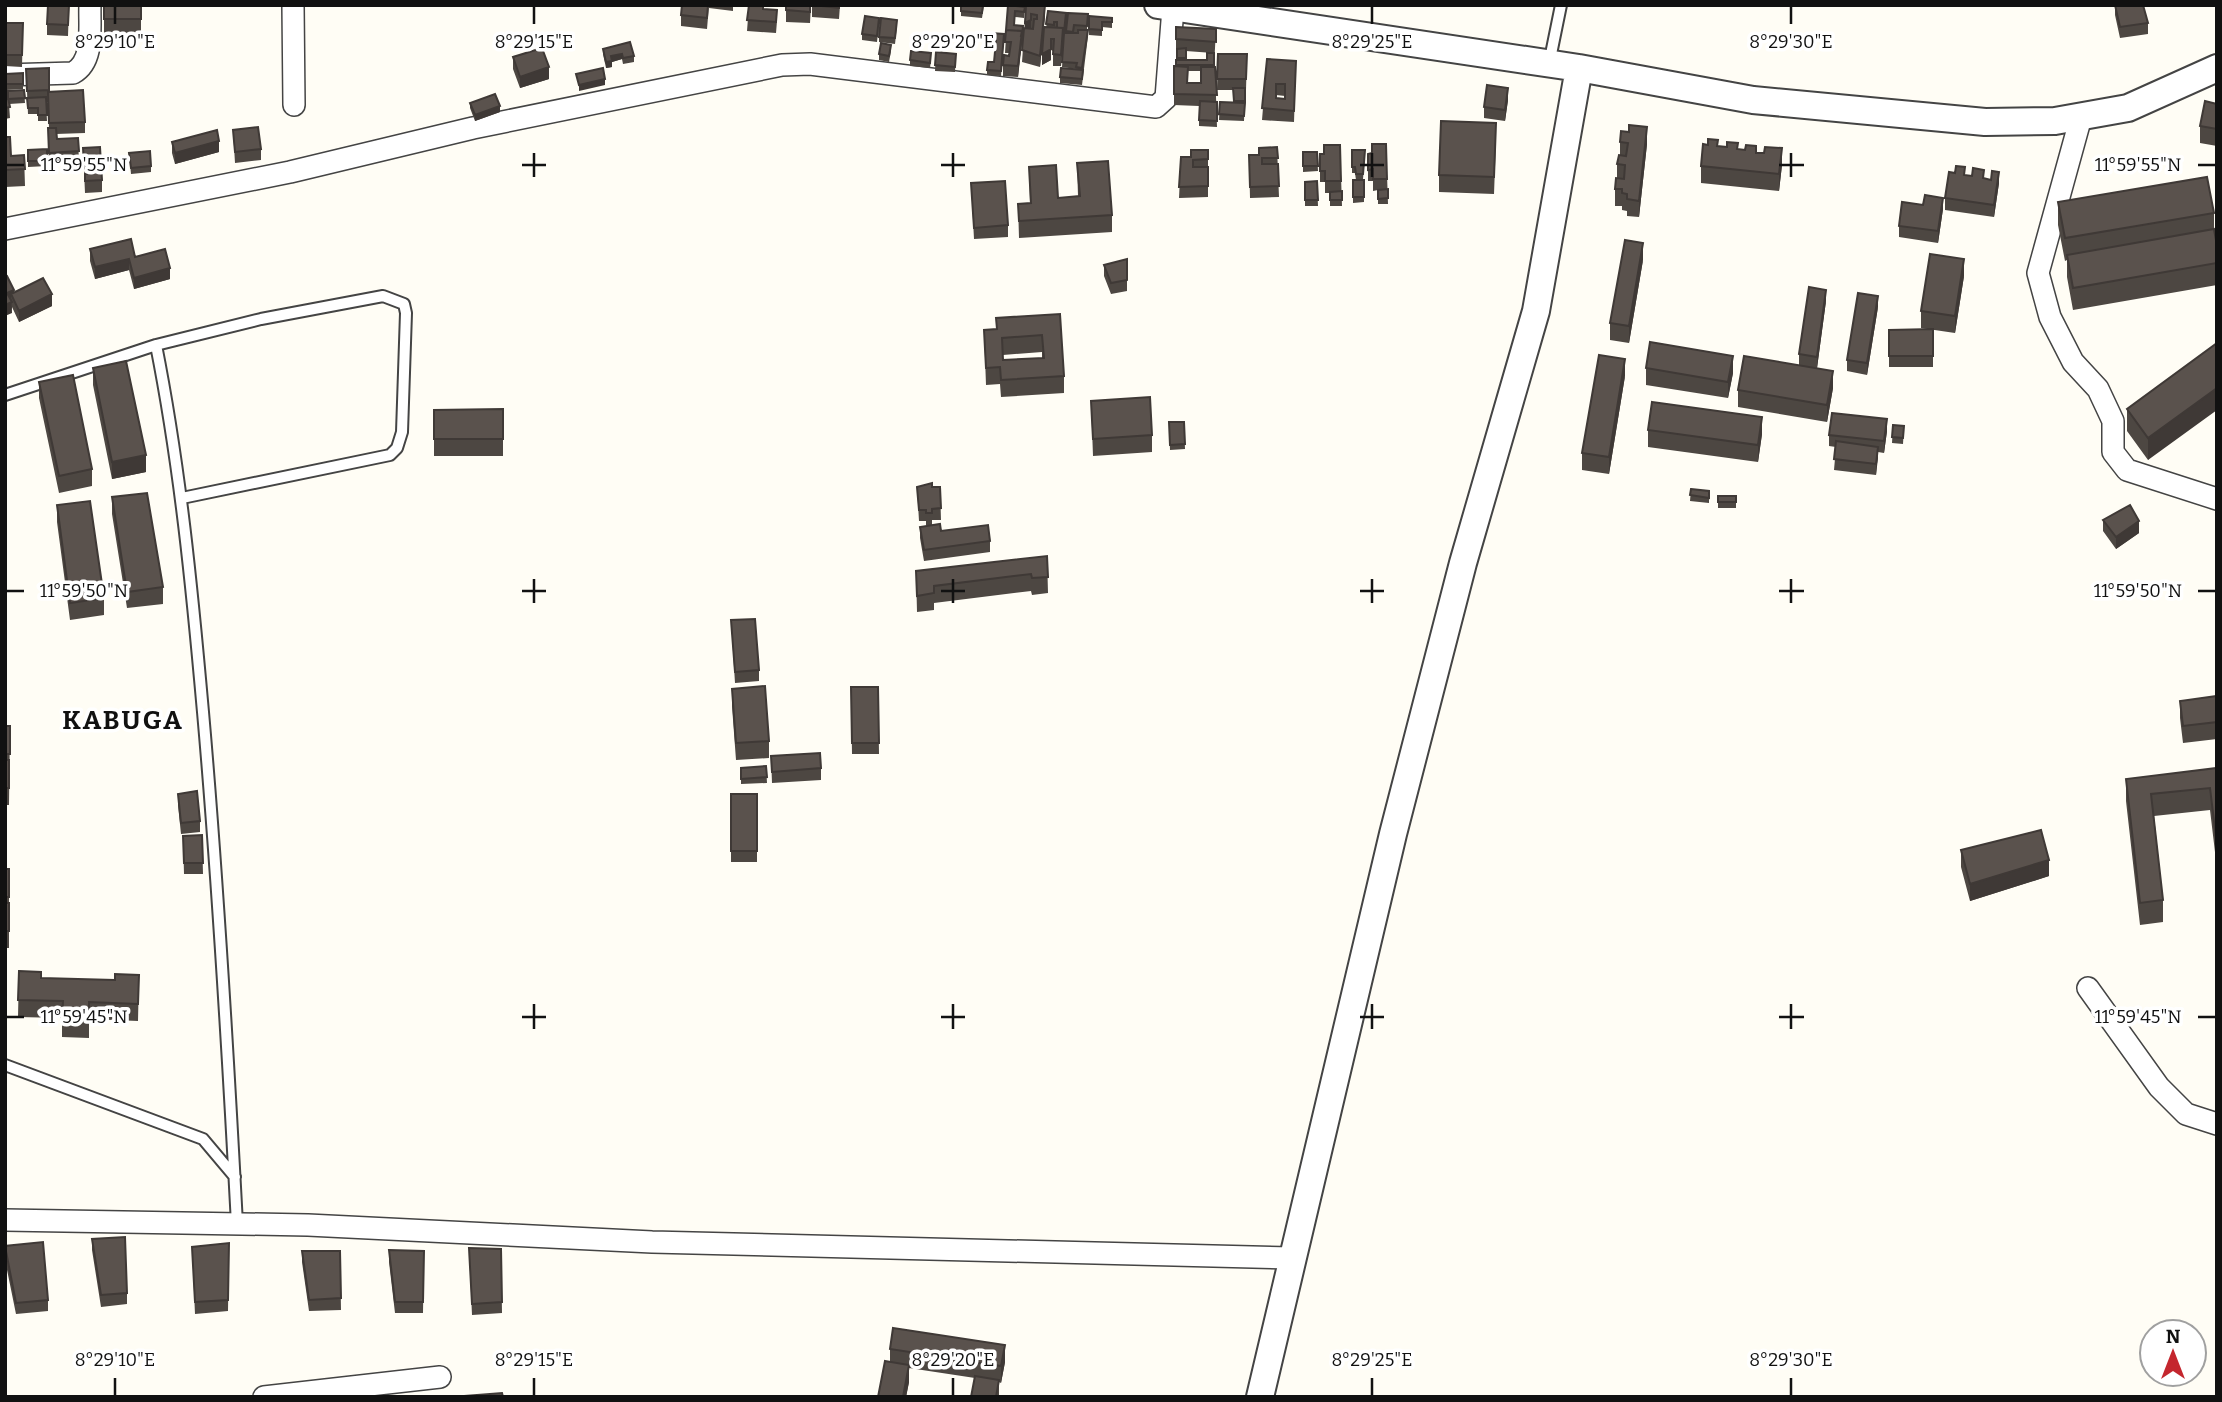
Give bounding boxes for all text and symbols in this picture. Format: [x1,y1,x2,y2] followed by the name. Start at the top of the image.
[75,31,155,53] text: 8°29'10"E
[495,31,573,53] text: 8°29'15"E
[912,31,994,53] text: 8°29'20"E
[1332,31,1412,53] text: 8°29'25"E
[1749,31,1833,53] text: 8°29'30"E
[41,154,127,176] text: 11°59'55"N
[2095,154,2181,176] text: 11°59'55"N
[40,580,128,602] text: 11°59'50"N
[2094,580,2182,602] text: 11°59'50"N
[62,705,184,736] district label: KABUGA
[40,1006,128,1028] text: 11°59'45"N
[2094,1006,2182,1028] text: 11°59'45"N
[2138,1318,2208,1388] north arrow
[2166,1325,2181,1348] text: N
[75,1349,155,1371] text: 8°29'10"E
[495,1349,573,1371] text: 8°29'15"E
[912,1349,994,1371] text: 8°29'20"E
[1332,1349,1412,1371] text: 8°29'25"E
[1749,1349,1833,1371] text: 8°29'30"E

